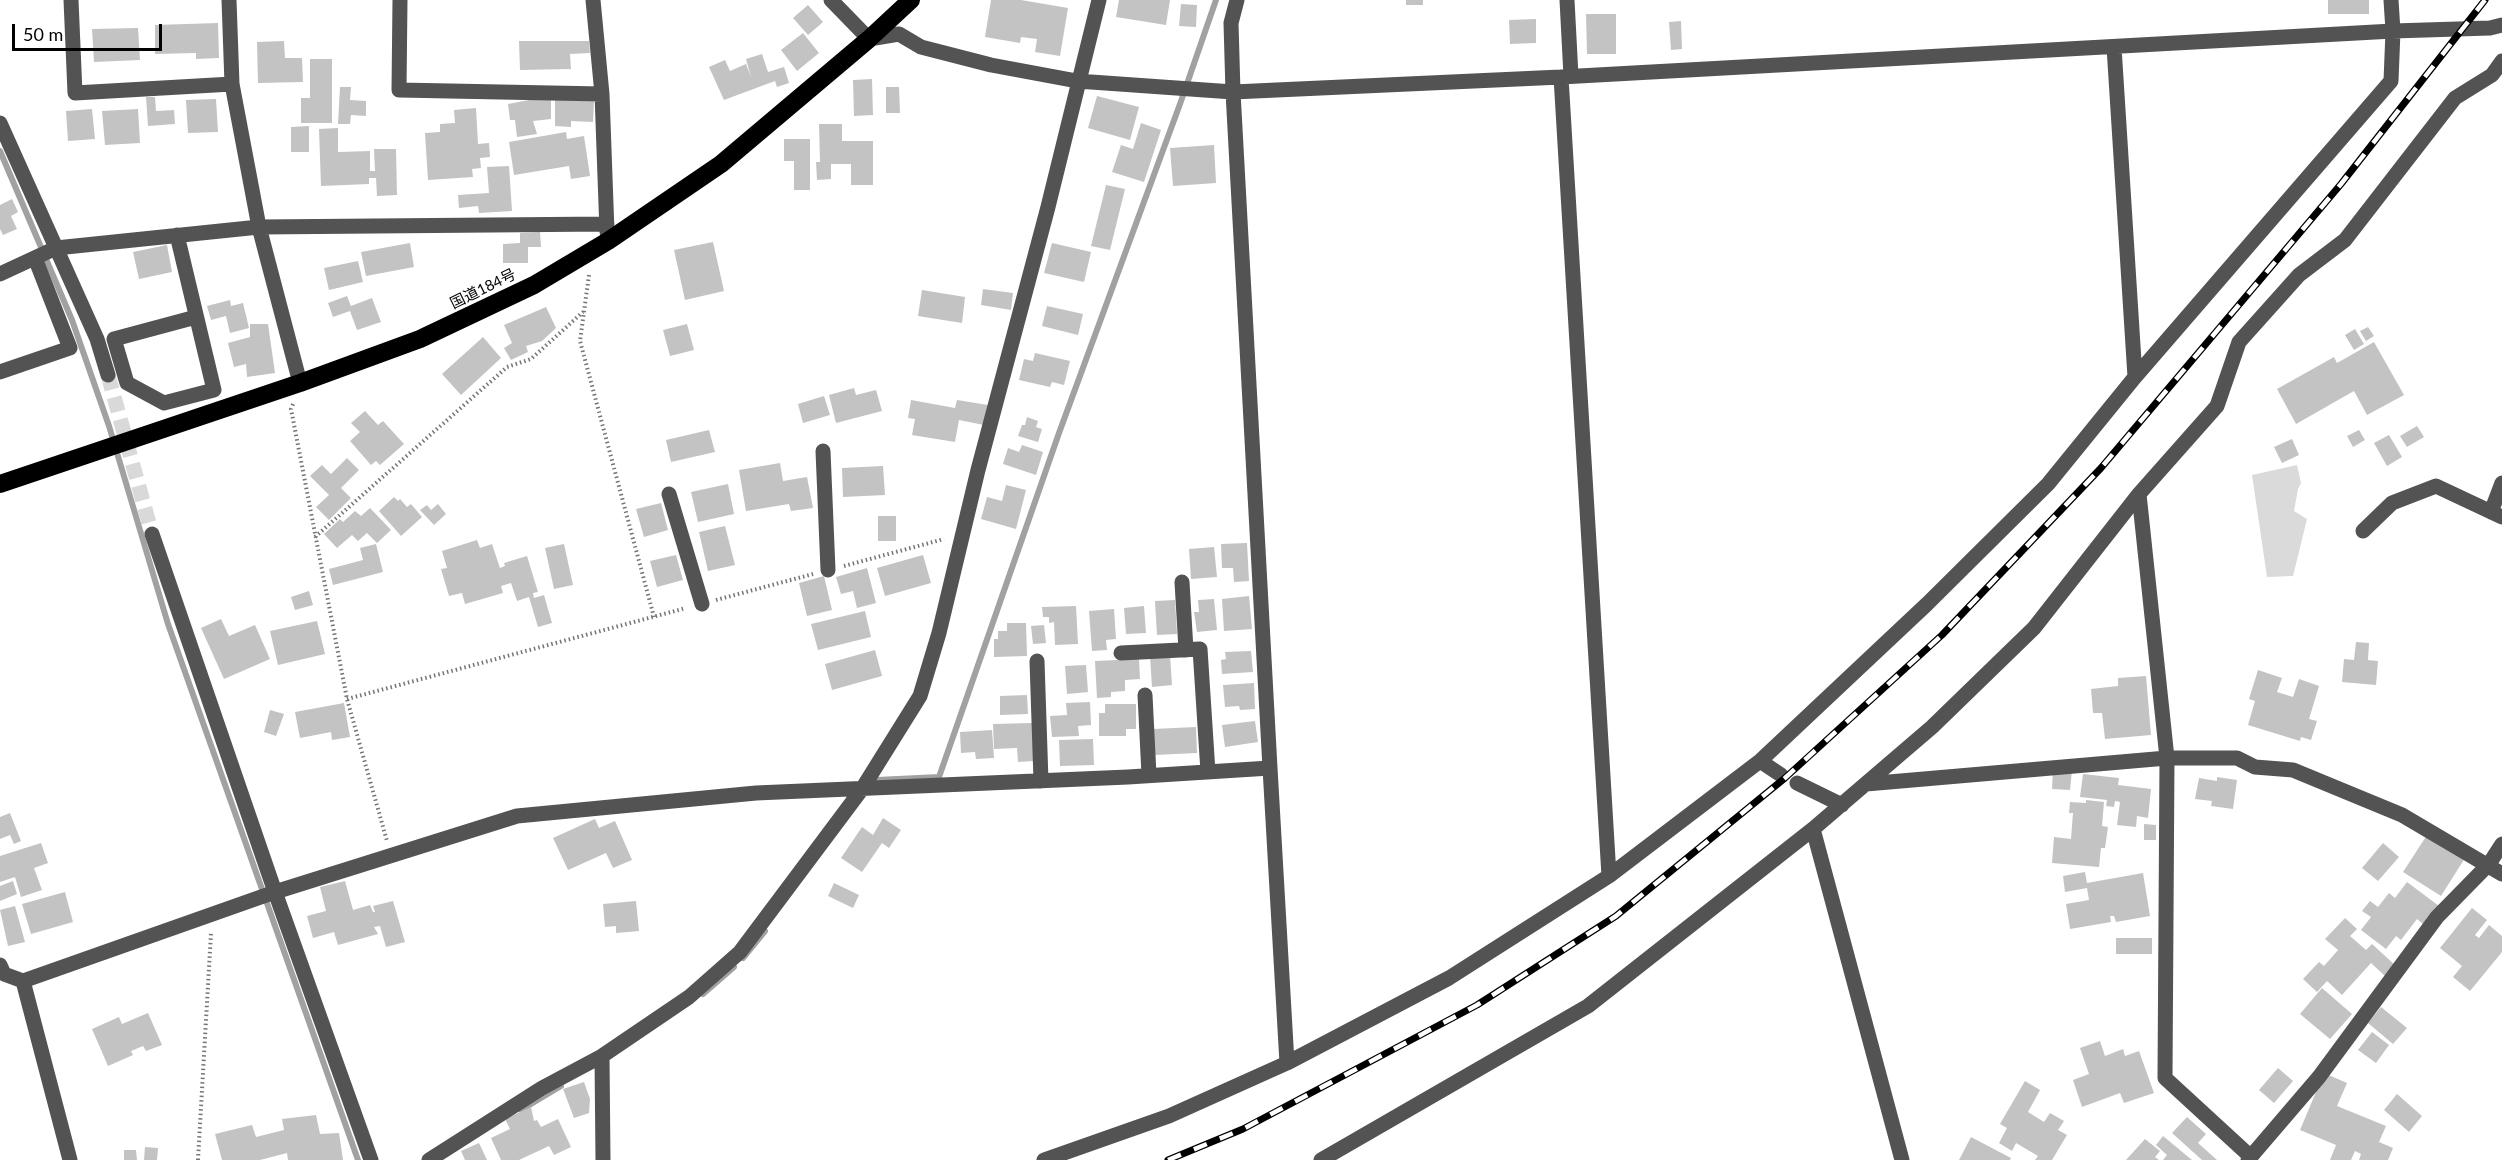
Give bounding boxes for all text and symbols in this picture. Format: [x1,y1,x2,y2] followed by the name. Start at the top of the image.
[15,12,165,50] scale bar
[23,23,63,45] text: 50 m
[447,265,519,313] street label: 国道184号

